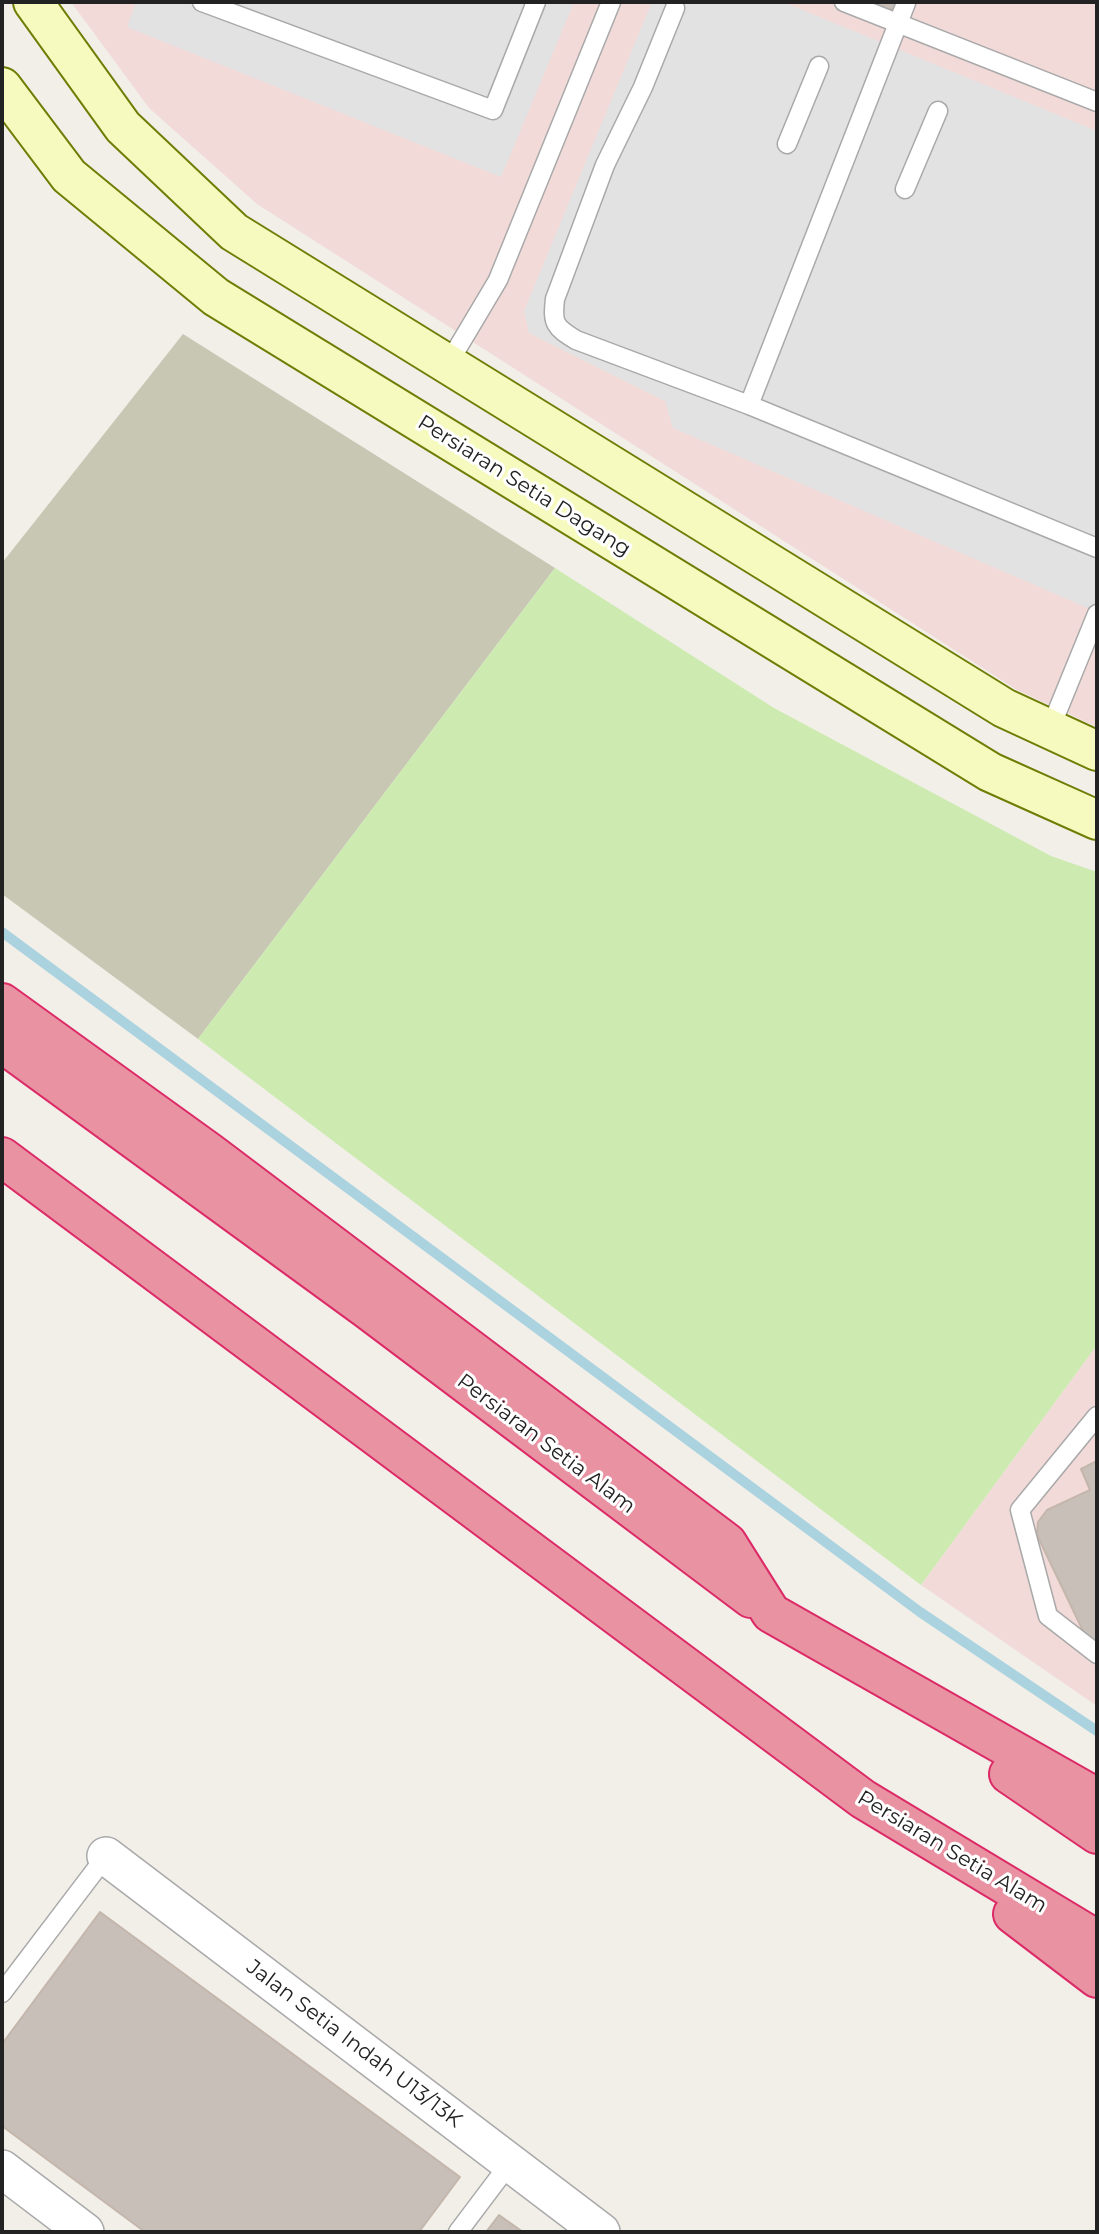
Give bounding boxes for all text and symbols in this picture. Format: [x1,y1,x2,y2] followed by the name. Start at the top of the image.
[413,410,635,562] street label: Persiaran Setia Dagang
[452,1369,640,1519] street label: Persiaran Setia Alam
[853,1785,1051,1919] street label: Persiaran Setia Alam
[241,1955,467,2133] street label: Jalan Setia Indah U13/13K

